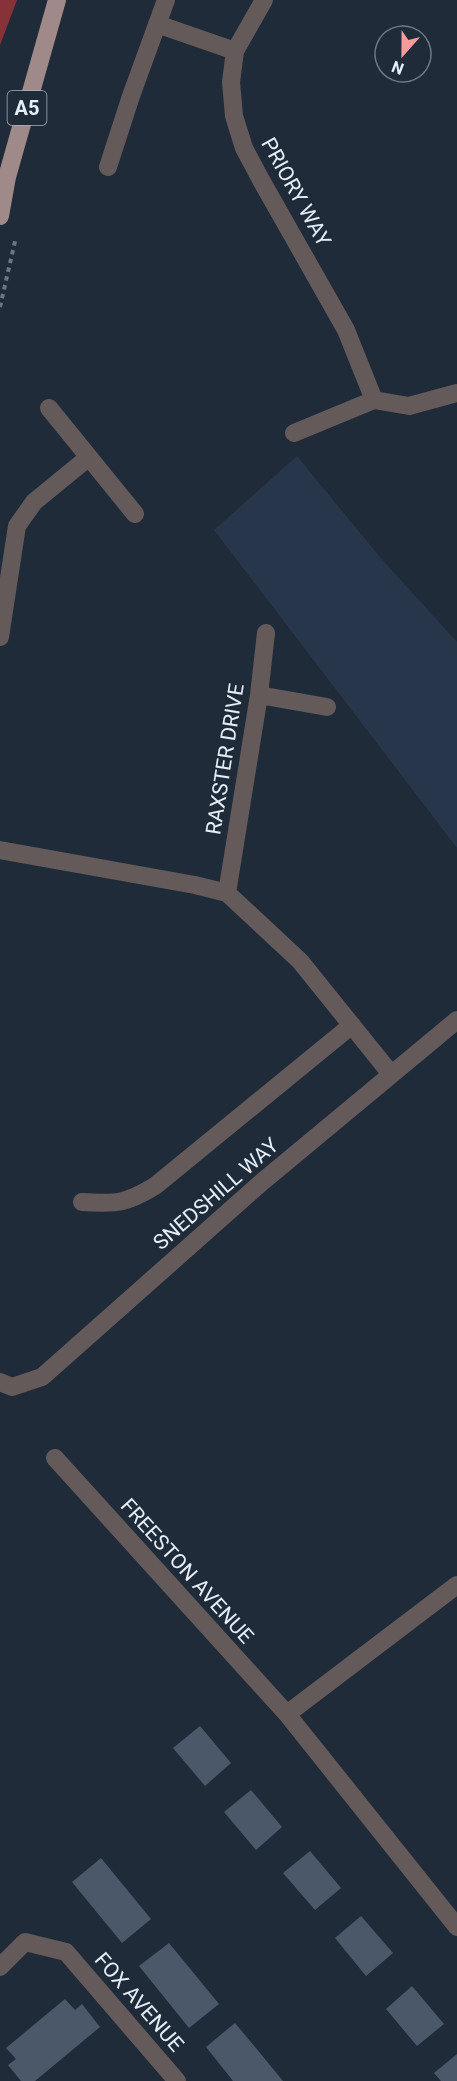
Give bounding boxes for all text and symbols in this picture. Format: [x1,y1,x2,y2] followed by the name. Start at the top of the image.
[373,24,433,84] north arrow
[389,57,406,78] text: N
[8,91,46,125] road number: A5
[256,134,336,251] street label: PRIORY WAY
[201,682,249,836] street label: RAXSTER DRIVE
[149,1133,284,1255] street label: SNEDSHILL WAY
[116,1494,258,1648] street label: FREESTON AVENUE
[90,1948,188,2056] street label: FOX AVENUE

